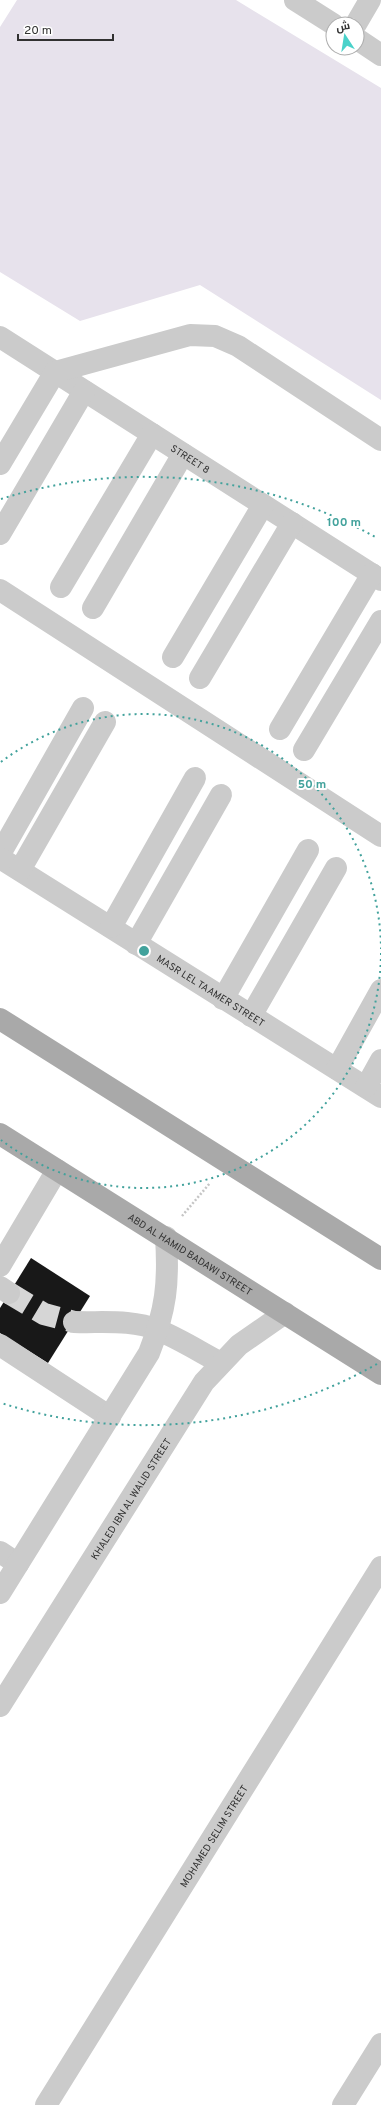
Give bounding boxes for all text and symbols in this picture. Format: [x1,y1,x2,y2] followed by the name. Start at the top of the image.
[18,16,113,42] scale bar
[325,16,365,56] north arrow
[335,19,351,36] text: ش
[24,23,52,39] text: 20 m
[168,442,212,477] street label: STREET 8
[327,515,361,531] text: 100 m
[298,777,326,793] text: 50 m
[137,944,151,958] centre of rings
[154,953,267,1031] street label: MASR LEL TAAMER STREET
[125,1211,254,1299] street label: ABD AL HAMID BADAWI STREET
[89,1436,175,1563] street label: KHALED IBN AL WALID STREET
[178,1783,252,1890] street label: MOHAMED SELIM STREET

